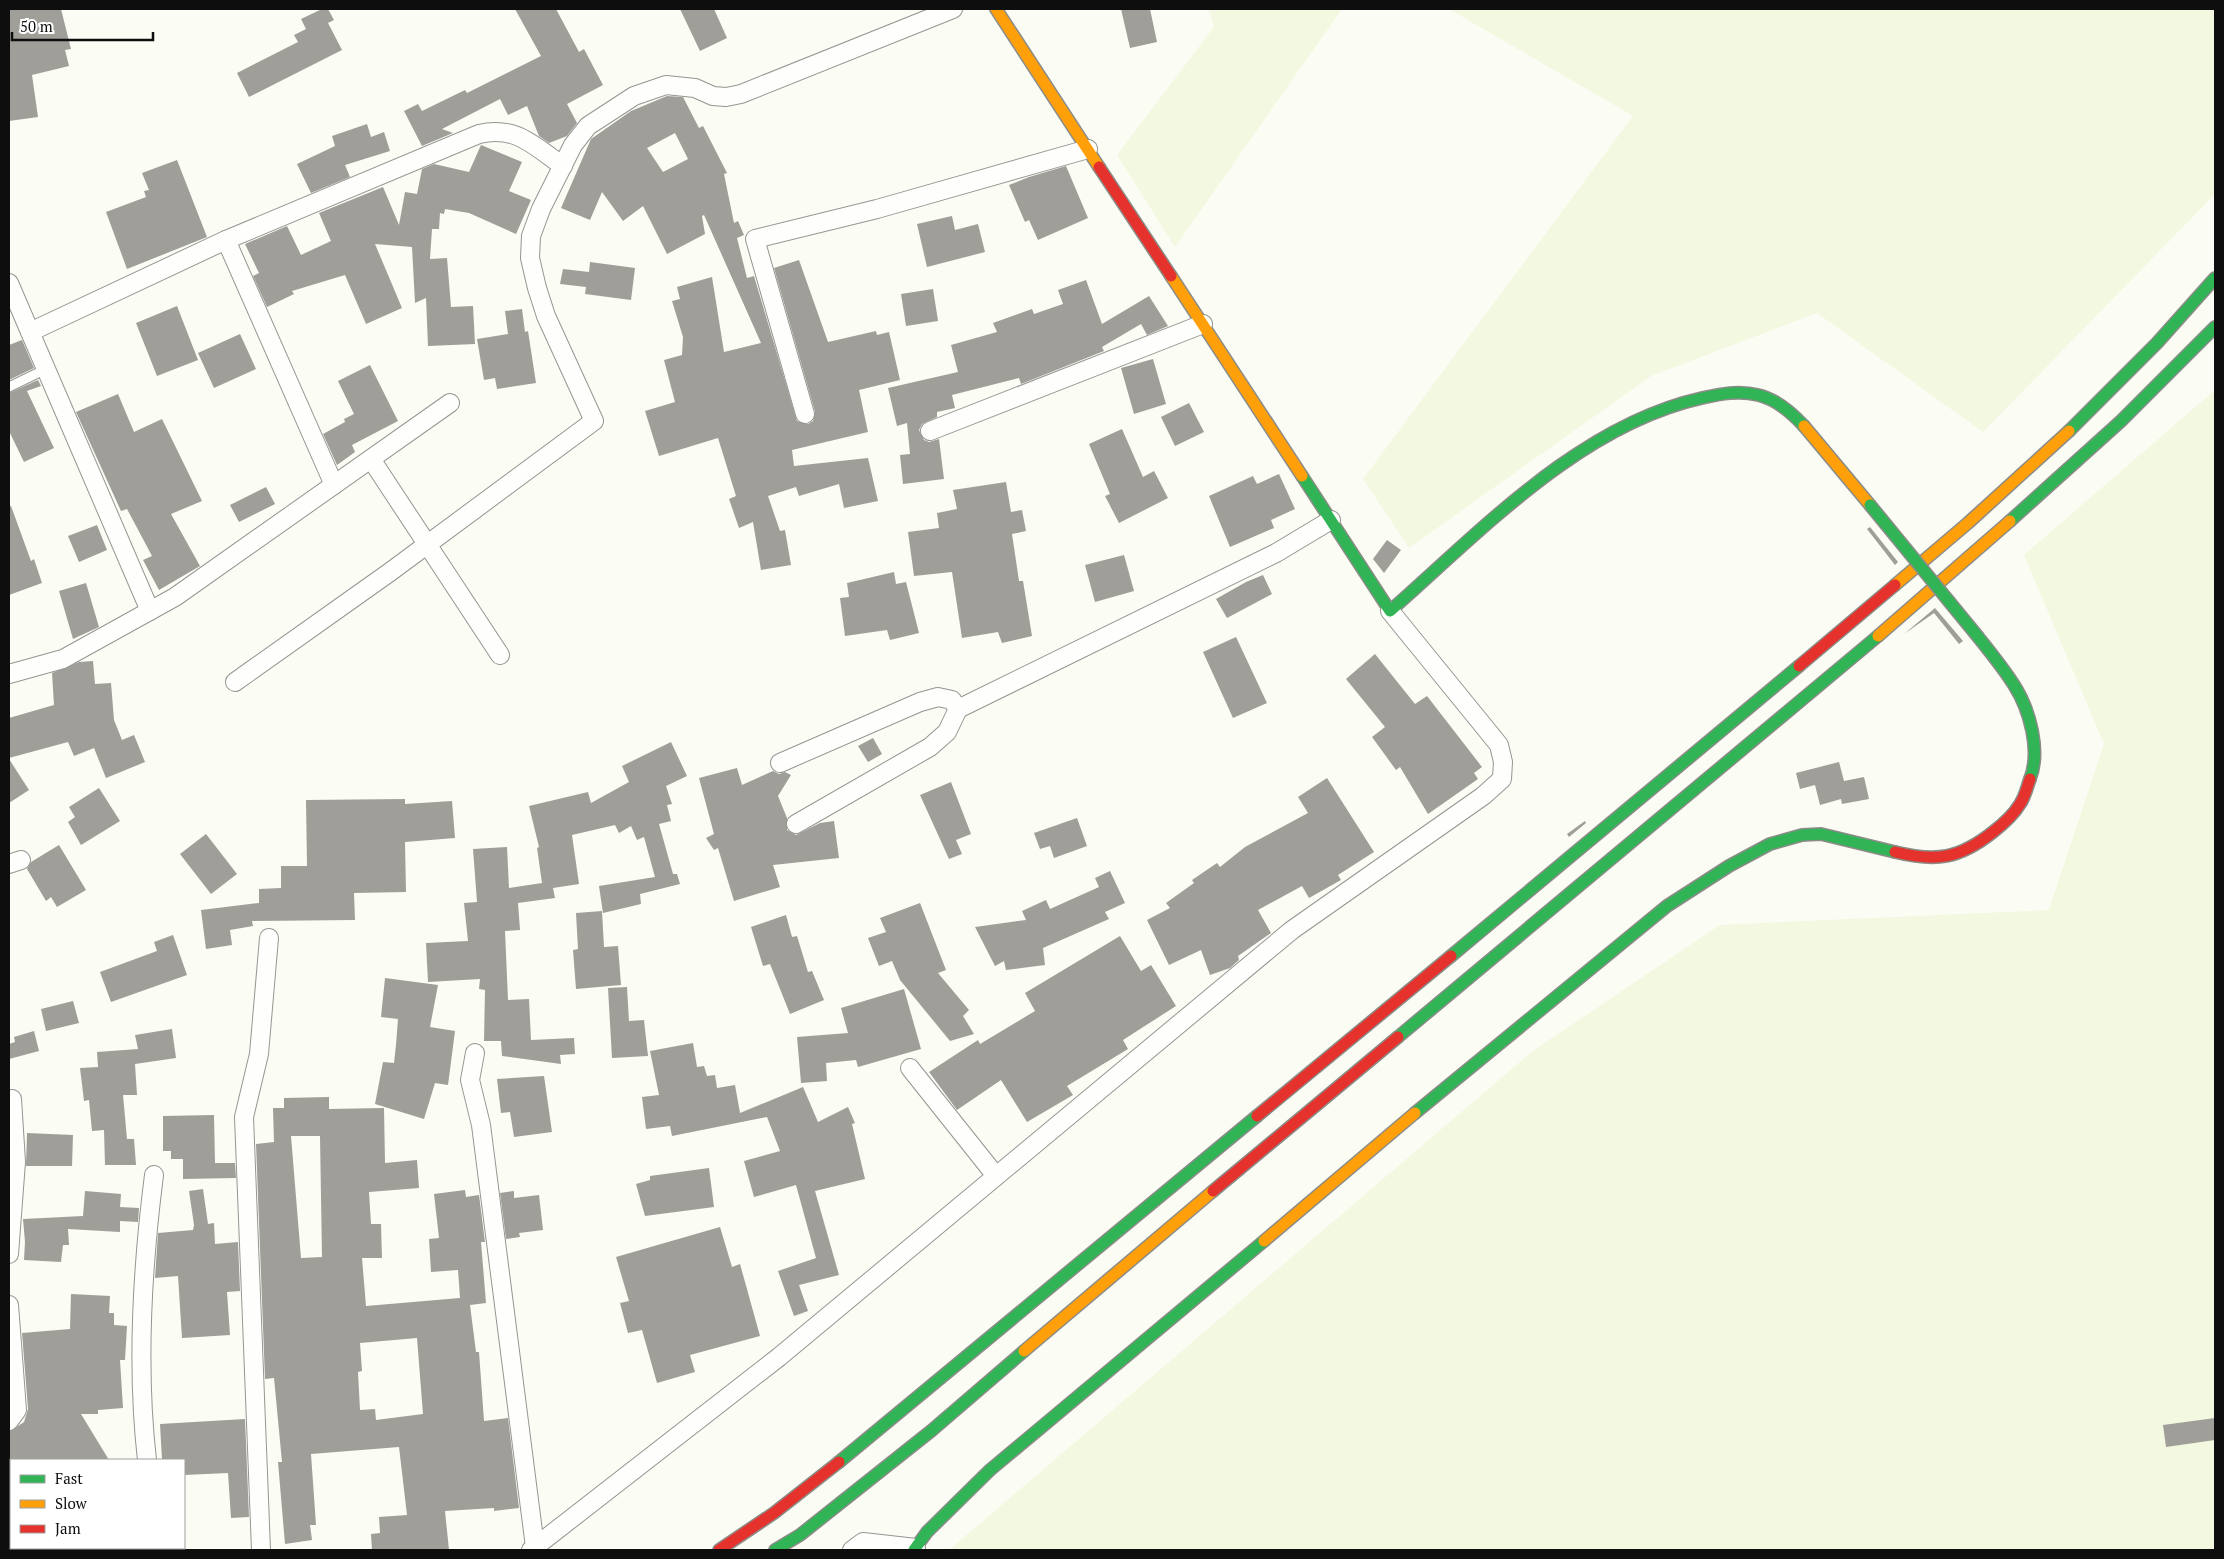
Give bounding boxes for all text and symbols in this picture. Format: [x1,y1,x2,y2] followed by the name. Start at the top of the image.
[12,10,154,42] scale bar
[20,16,53,36] text: 50 m
[10,1459,185,1549] legend
[55,1468,83,1488] text: Fast
[55,1493,88,1513] text: Slow
[55,1518,81,1538] text: Jam

